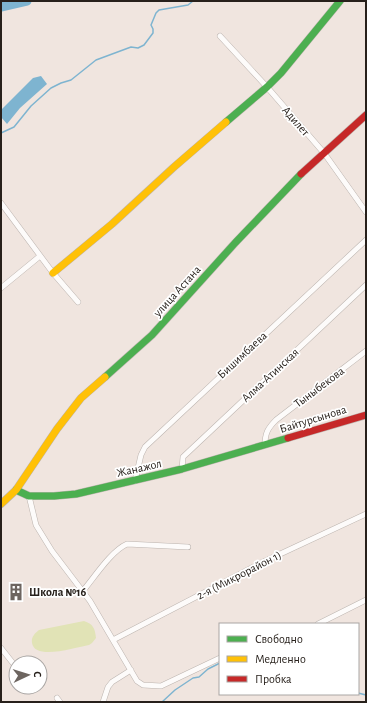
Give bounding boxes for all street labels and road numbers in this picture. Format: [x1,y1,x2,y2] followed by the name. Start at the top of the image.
[280,104,312,139] street label: Адилет
[151,263,204,320] street label: улица Астана
[215,329,269,381] street label: Бишимбаева
[239,346,301,404] street label: Алма-Атинская
[292,364,347,410] street label: Тыныбекова
[278,403,349,436] street label: Байтурсынова
[115,457,163,479] street label: Жанажол
[195,549,283,601] street label: 2-я (Микрорайон 1)

